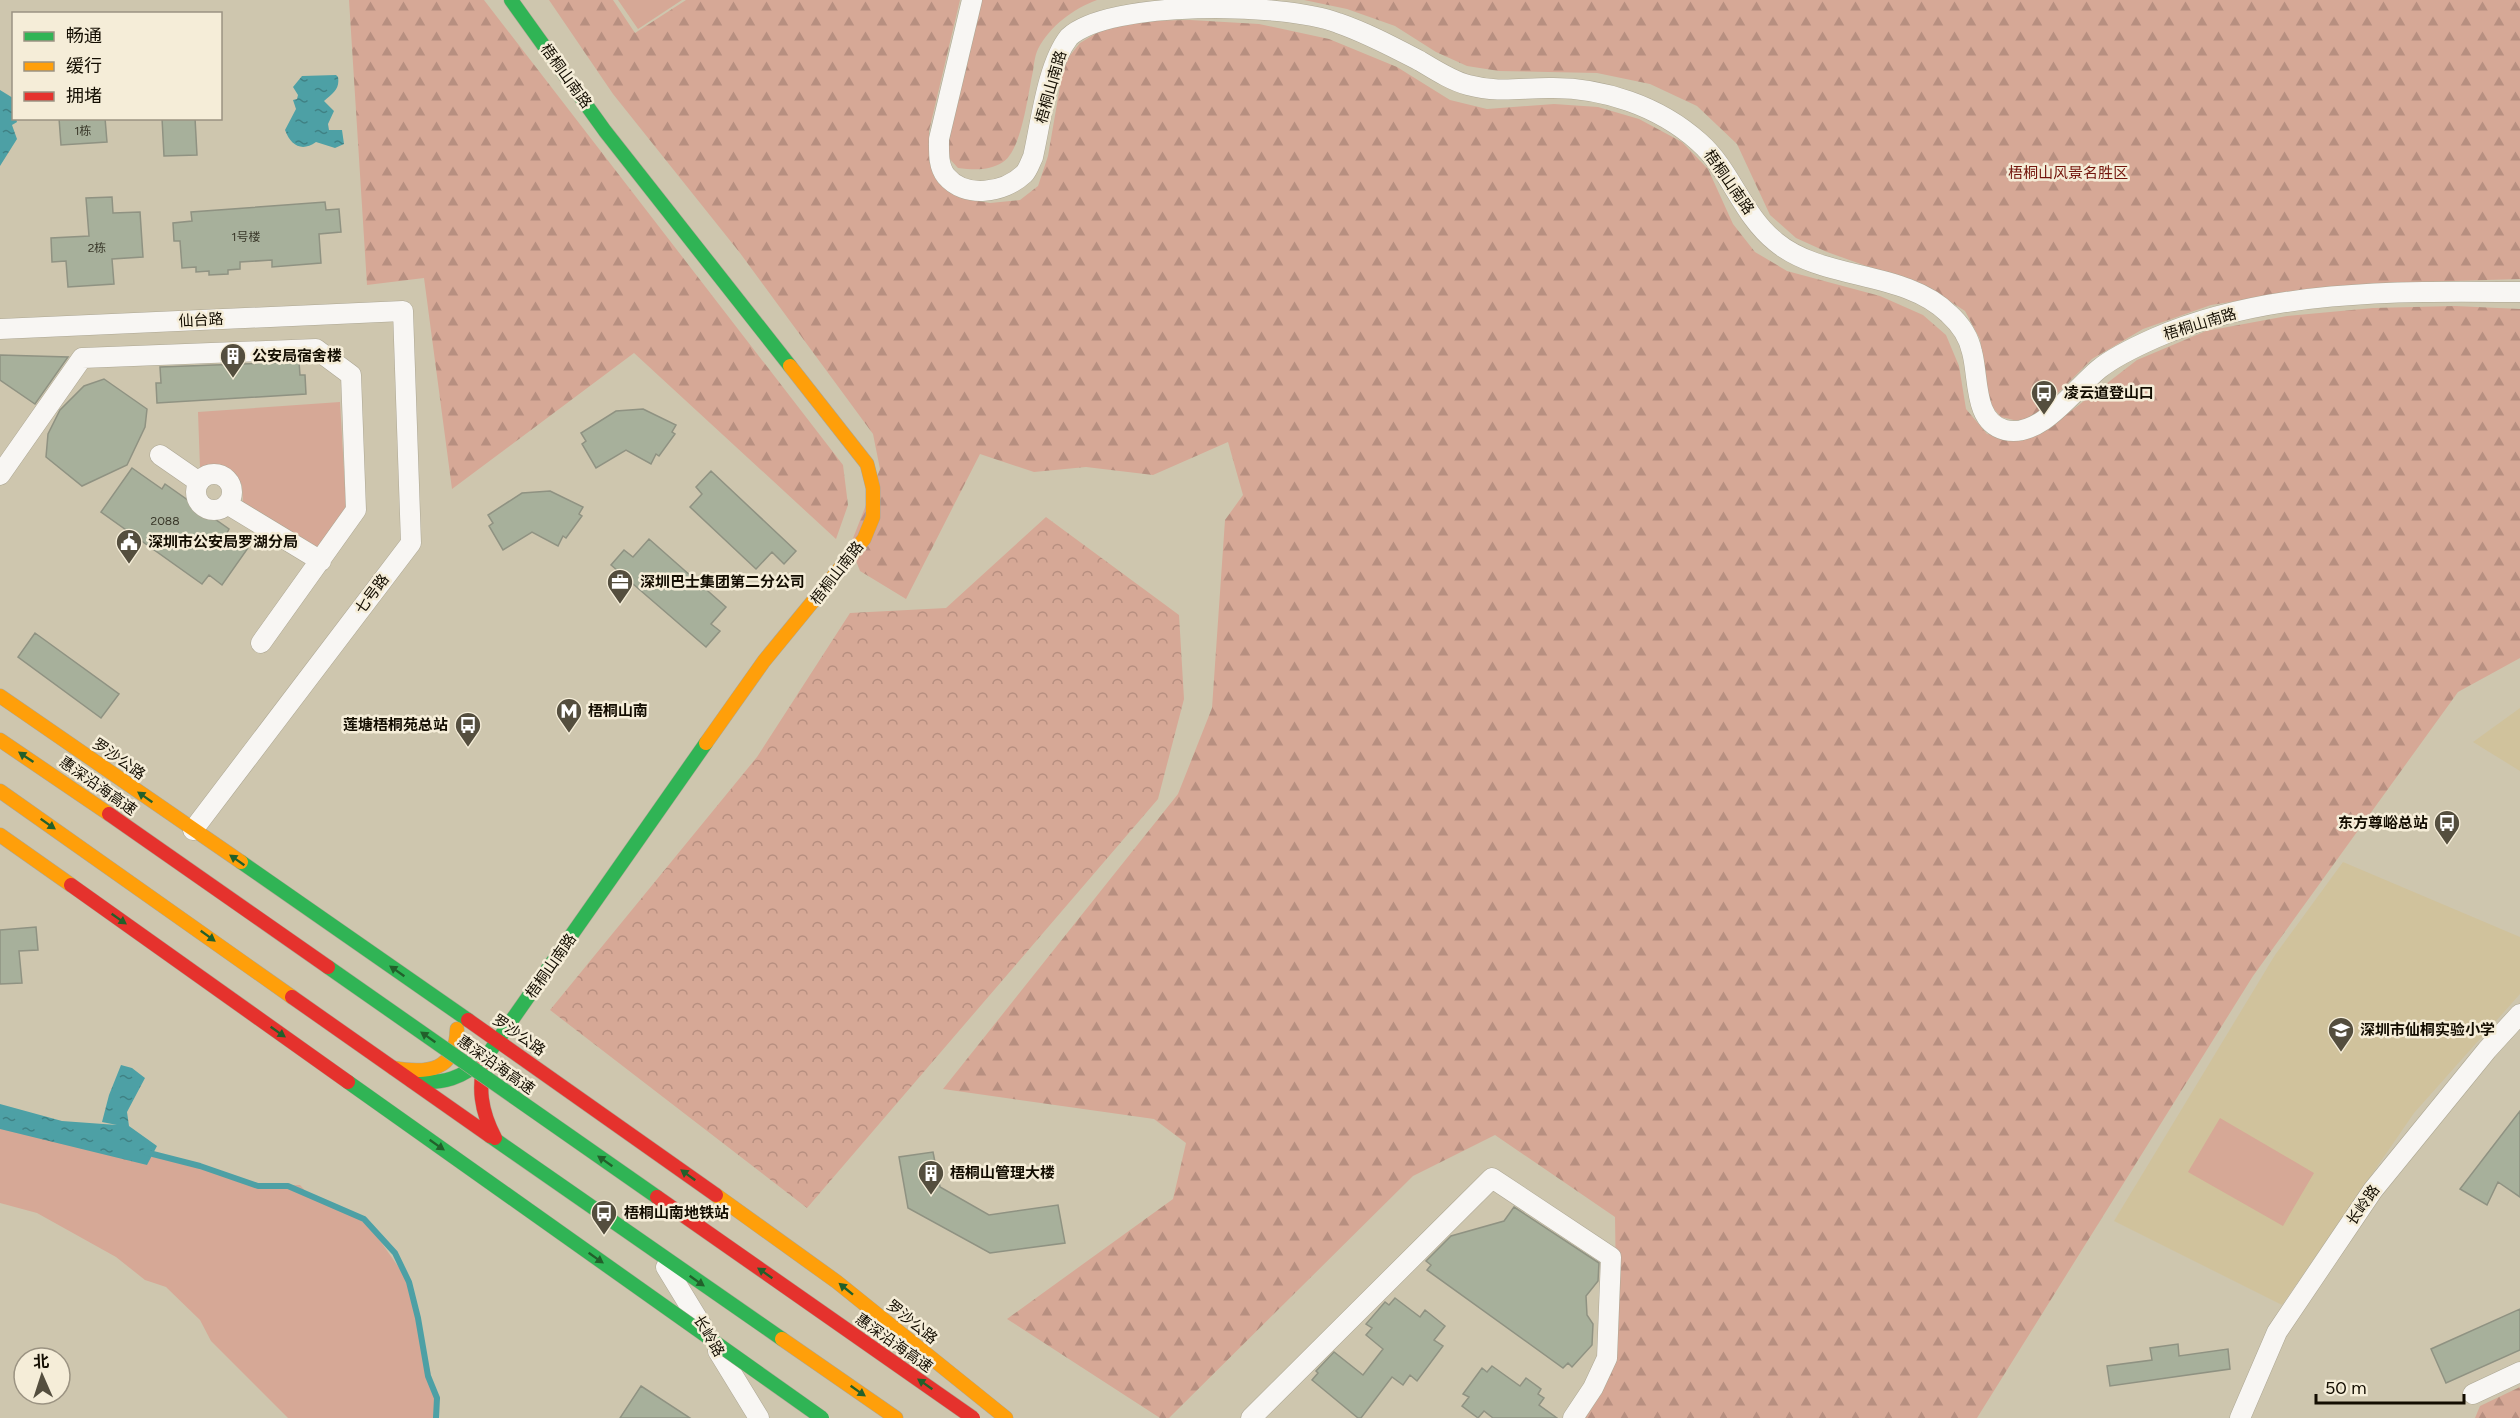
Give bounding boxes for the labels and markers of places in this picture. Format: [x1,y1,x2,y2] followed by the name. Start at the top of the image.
[218,341,248,379] building icon: 公安局宿舍楼
[252,347,342,365] place label: 公安局宿舍楼
[2029,378,2059,416] bus stop icon: 凌云道登山口
[2064,384,2154,402] place label: 凌云道登山口
[114,527,144,565] public building icon: 深圳市公安局罗湖分局
[148,533,298,551] place label: 深圳市公安局罗湖分局
[605,567,635,605] office icon: 深圳巴士集团第二分公司
[640,573,805,591] place label: 深圳巴士集团第二分公司
[554,696,584,734] metro station icon: 梧桐山南
[588,702,648,720] place label: 梧桐山南
[453,710,483,748] bus stop icon: 莲塘梧桐苑总站
[343,716,448,734] place label: 莲塘梧桐苑总站
[2432,808,2462,846] bus stop icon: 东方尊峪总站
[2338,814,2428,832] place label: 东方尊峪总站
[2326,1015,2356,1053] school or university icon: 深圳市仙桐实验小学
[2360,1021,2495,1039] place label: 深圳市仙桐实验小学
[916,1158,946,1196] building icon: 梧桐山管理大楼
[950,1164,1055,1182] place label: 梧桐山管理大楼
[589,1198,619,1236] bus stop icon: 梧桐山南地铁站
[624,1204,729,1222] place label: 梧桐山南地铁站

